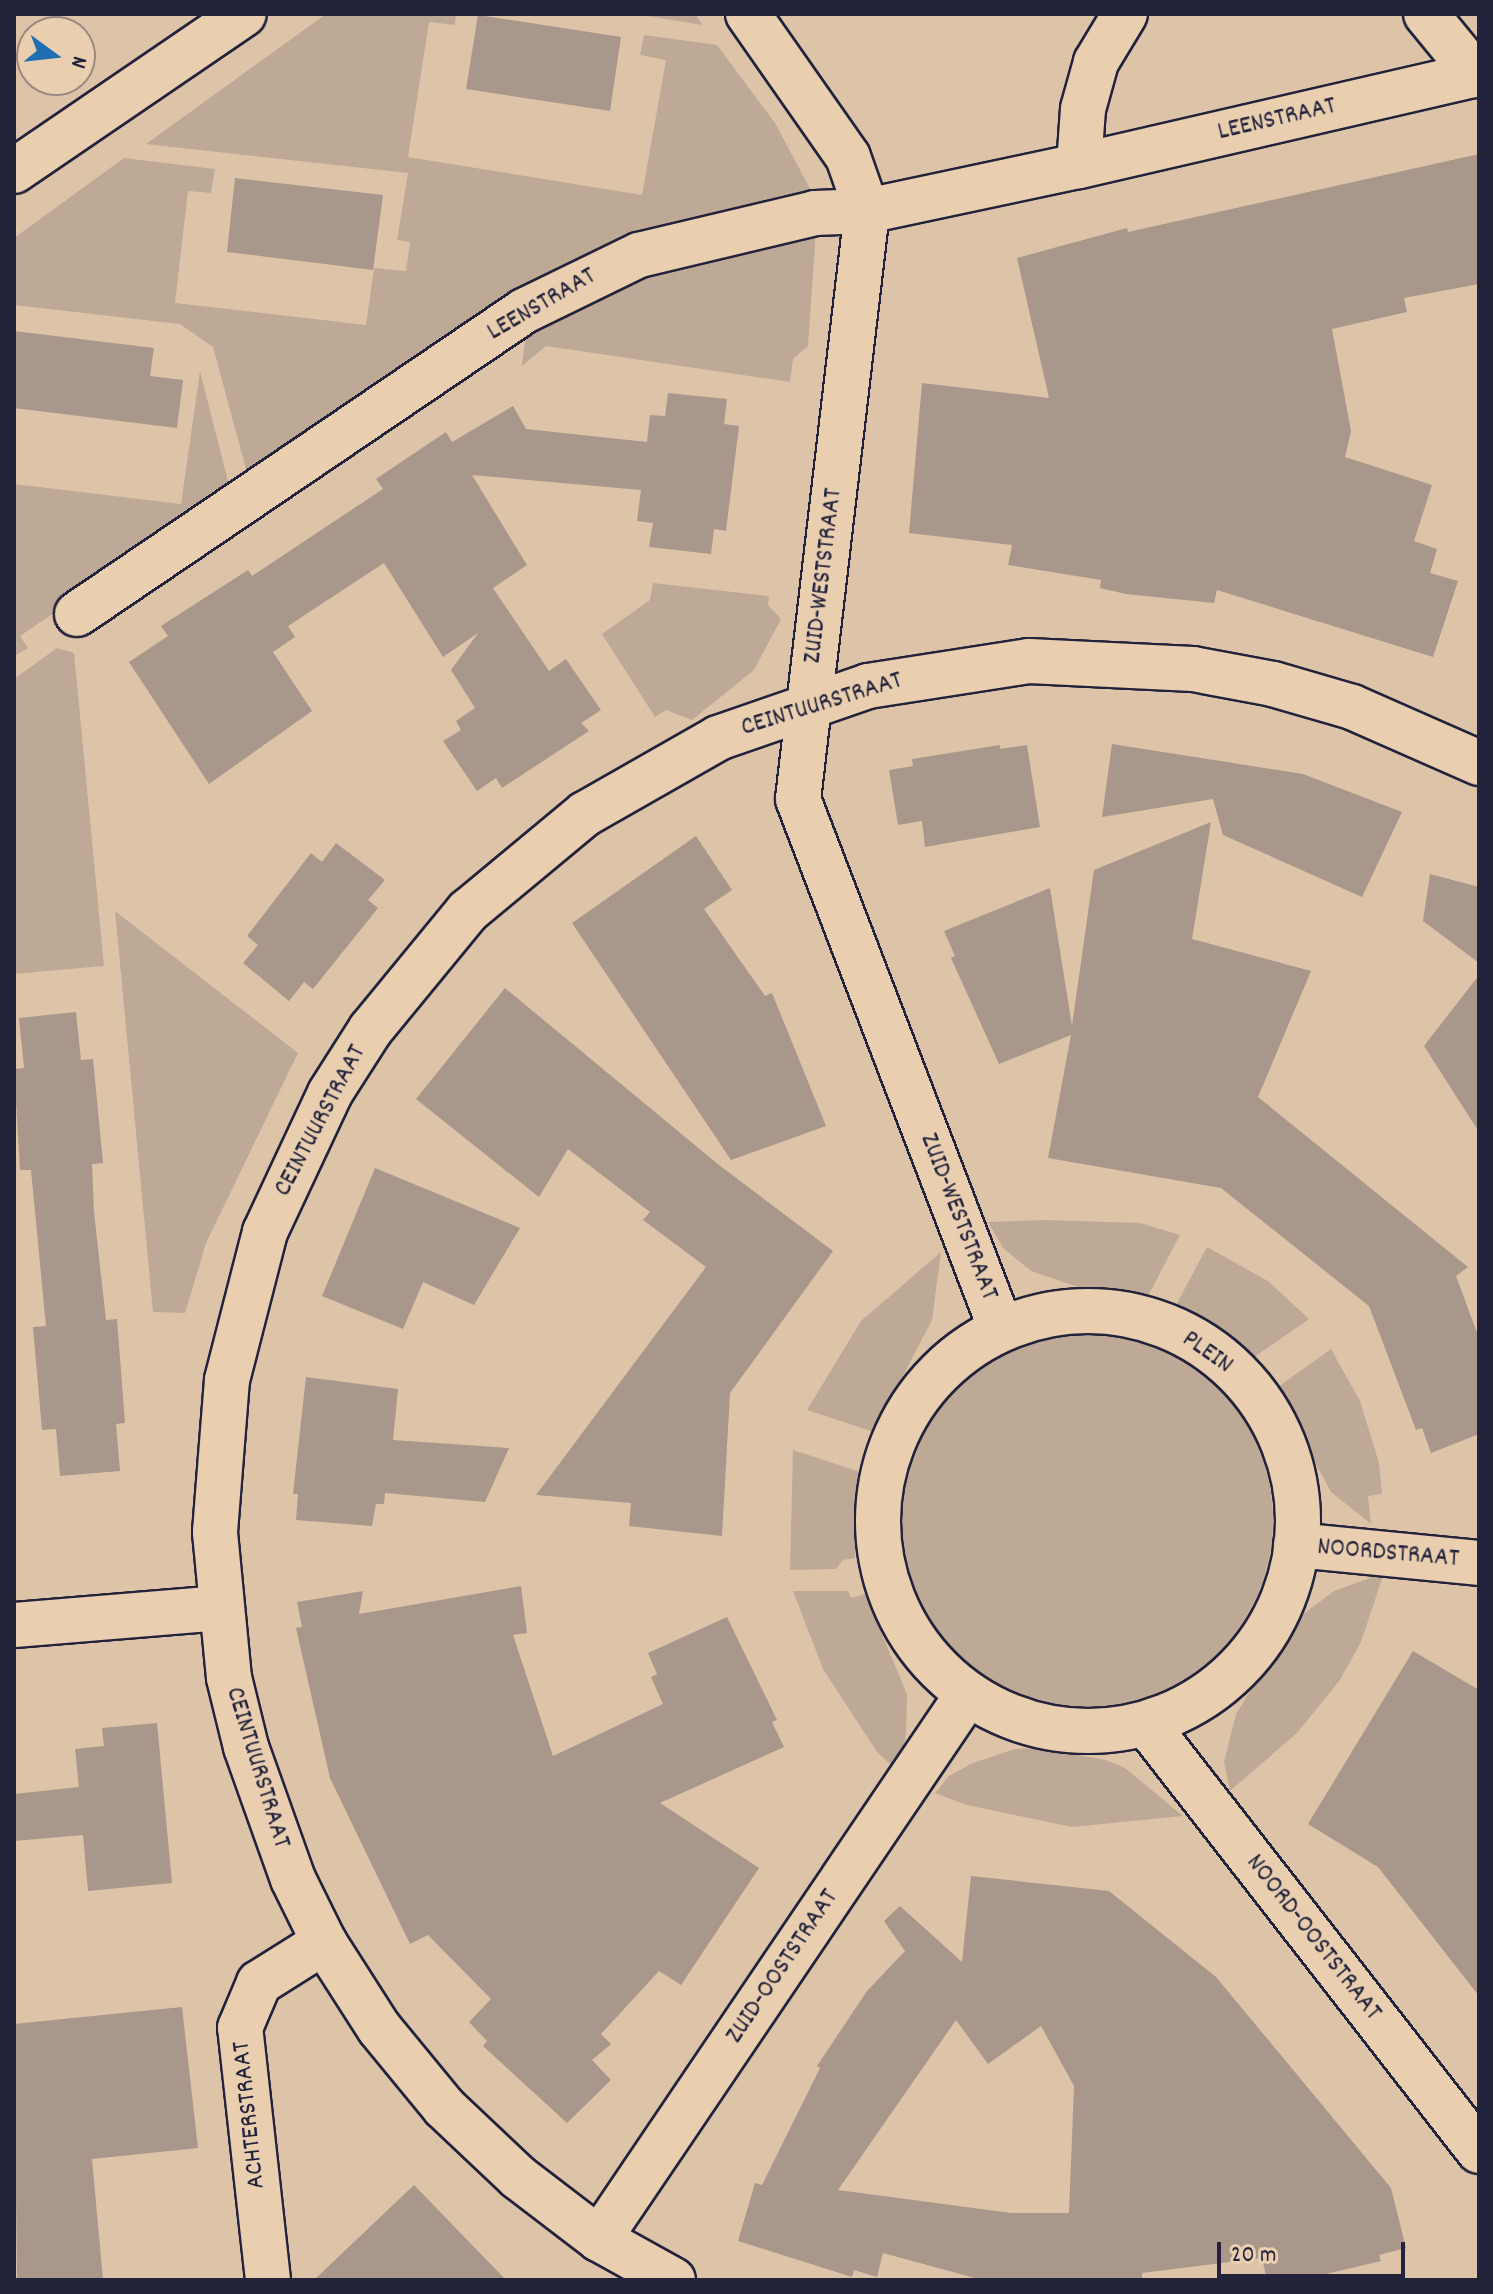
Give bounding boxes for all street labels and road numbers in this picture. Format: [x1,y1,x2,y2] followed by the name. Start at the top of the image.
[1215,91,1339,149] street label: LEENSTRAAT
[482,261,602,349] street label: LEENSTRAAT
[798,487,850,665] street label: ZUID-WESTSTRAAT
[738,666,906,744] street label: CEINTUURSTRAAT
[268,1040,374,1202] street label: CEINTUURSTRAAT
[912,1129,1004,1305] street label: ZUID-WESTSTRAAT
[1175,1324,1239,1382] street label: PLEIN
[1316,1532,1460,1576] street label: NOORDSTRAAT
[218,1684,296,1852] street label: CEINTUURSTRAAT
[1238,1849,1388,2027] street label: NOORD-OOSTSTRAAT
[720,1884,846,2050] street label: ZUID-OOSTSTRAAT
[227,2040,273,2190] street label: ACHTERSTRAAT

